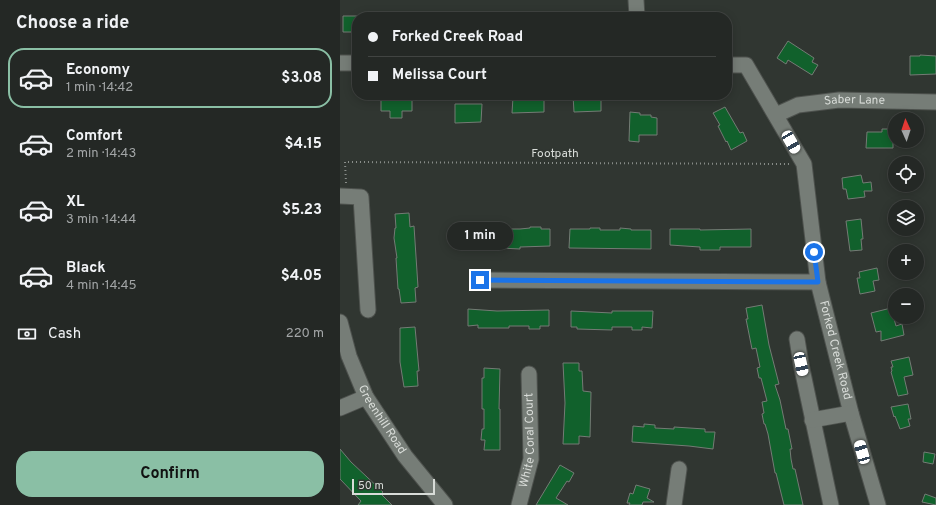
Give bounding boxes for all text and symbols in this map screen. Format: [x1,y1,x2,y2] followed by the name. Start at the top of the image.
[16,12,129,35] text: Choose a ride
[392,28,523,47] text: Forked Creek Road
[18,60,54,96] icon: car
[66,61,130,80] text: Economy
[392,66,487,85] text: Melissa Court
[281,69,322,88] text: $3.08
[66,80,133,96] text: 1 min · 14:42
[823,92,885,110] street label: Saber Lane
[888,112,924,148] north arrow
[888,112,924,324] map controls
[18,126,54,162] icon: car
[66,127,123,146] text: Comfort
[780,129,802,155] car
[285,135,322,154] text: $4.15
[66,146,136,162] text: 2 min · 14:43
[531,146,579,162] street label: Footpath
[888,156,924,192] button: locate
[18,192,54,228] icon: car
[66,193,84,212] text: XL
[888,200,924,236] button: layers
[282,201,322,220] text: $5.23
[66,212,136,228] text: 3 min · 14:44
[447,222,513,250] callout: 1 min
[464,228,496,244] text: 1 min
[805,243,823,261] route start
[888,244,924,280] button: +
[18,258,54,294] icon: car
[66,259,106,278] text: Black
[281,267,322,286] text: $4.05
[471,271,489,289] route end
[66,278,137,294] text: 4 min · 14:45
[888,288,924,324] button: −
[815,299,855,402] street label: Forked Creek Road
[16,323,38,345] icon: cash
[48,325,81,344] text: Cash
[286,326,324,342] text: 220 m
[793,351,809,377] car
[354,383,410,457] street label: Greenhill Road
[516,393,539,489] street label: White Coral Court
[853,439,871,465] car
[16,451,324,497] button: Confirm
[352,477,435,496] scale bar
[358,479,384,493] text: 50 m

